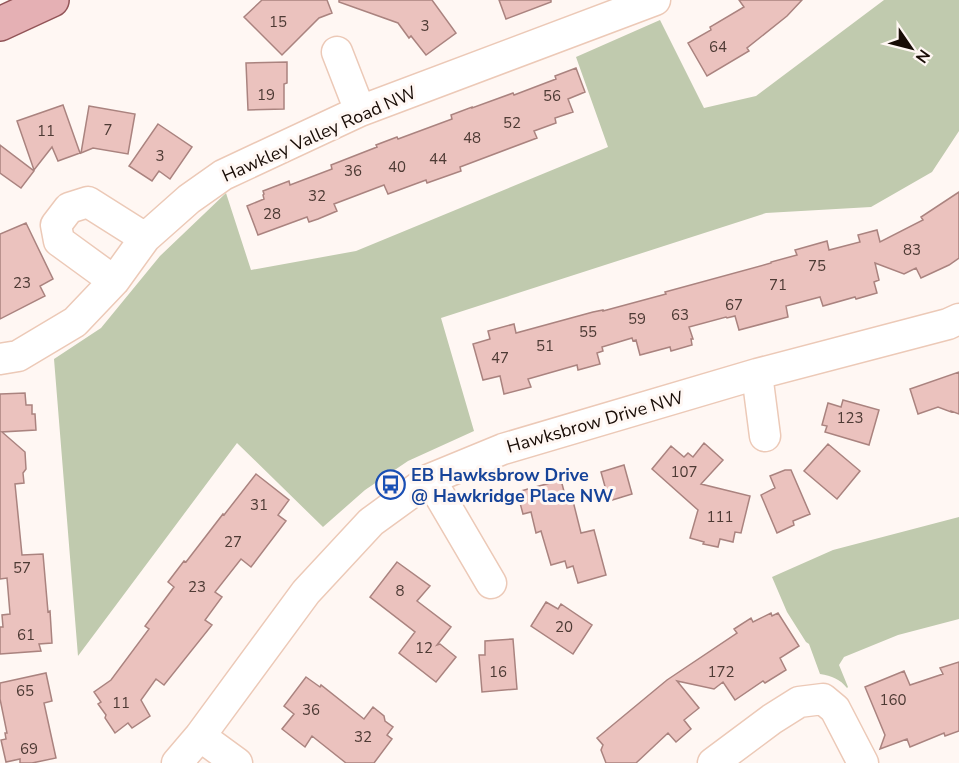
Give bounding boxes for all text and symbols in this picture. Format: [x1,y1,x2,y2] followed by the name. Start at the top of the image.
[269,12,287,32] house number: 15
[420,16,430,36] house number: 3
[881,18,941,78] north arrow
[709,37,727,57] house number: 64
[910,45,935,67] text: N
[218,80,420,188] street label: Hawkley Valley Road NW
[257,85,275,105] house number: 19
[543,86,561,106] house number: 56
[503,113,521,133] house number: 52
[103,120,113,140] house number: 7
[37,121,55,141] house number: 11
[463,128,481,148] house number: 48
[155,146,165,166] house number: 3
[429,149,447,169] house number: 44
[388,157,406,177] house number: 40
[344,161,362,181] house number: 36
[308,186,326,206] house number: 32
[263,204,281,224] house number: 28
[903,240,921,260] house number: 83
[808,256,826,276] house number: 75
[13,273,31,293] house number: 23
[769,275,787,295] house number: 71
[725,295,743,315] house number: 67
[671,305,689,325] house number: 63
[628,309,646,329] house number: 59
[579,322,597,342] house number: 55
[536,336,554,356] house number: 51
[491,348,509,368] house number: 47
[504,385,686,459] street label: Hawksbrow Drive NW
[836,408,864,428] house number: 123
[670,462,698,482] house number: 107
[411,463,613,508] place label: EB Hawksbrow Drive @ Hawkridge Place NW
[374,469,406,501] bus stop icon: EB Hawksbrow Drive @ Hawkridge Place NW
[250,495,268,515] house number: 31
[706,507,734,527] house number: 111
[224,532,242,552] house number: 27
[13,558,31,578] house number: 57
[188,577,206,597] house number: 23
[395,581,405,601] house number: 8
[555,617,573,637] house number: 20
[17,625,35,645] house number: 61
[415,638,433,658] house number: 12
[489,662,507,682] house number: 16
[707,662,735,682] house number: 172
[16,681,34,701] house number: 65
[879,690,907,710] house number: 160
[112,693,130,713] house number: 11
[302,700,320,720] house number: 36
[354,727,372,747] house number: 32
[20,739,38,759] house number: 69

